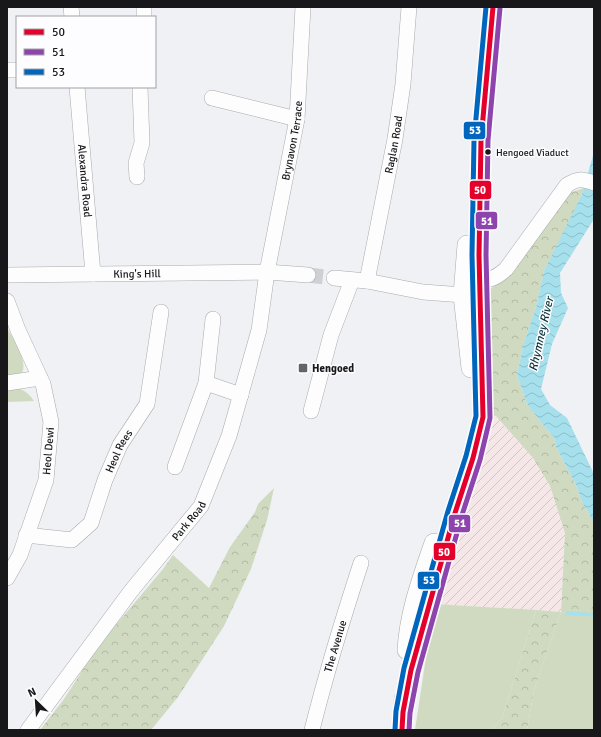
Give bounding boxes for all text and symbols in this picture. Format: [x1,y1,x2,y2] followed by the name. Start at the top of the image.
[16,16,156,88] legend
[52,25,65,40] text: 50
[52,45,65,60] text: 51
[52,65,65,80] text: 53
[279,100,305,182] street label: Brynavon Terrace
[382,115,405,175] street label: Raglan Road
[463,121,486,140] line badge: 53
[469,124,481,137] text: 53
[75,144,94,218] street label: Alexandra Road
[483,147,493,157] marker: Hengoed Viaduct
[496,147,569,159] place label: Hengoed Viaduct
[469,180,492,200] line badge: 50
[474,184,486,197] text: 50
[475,211,498,230] line badge: 51
[481,215,493,228] text: 51
[113,267,161,281] street label: King's Hill
[526,294,558,373] water label: Rhymney River
[297,362,309,374] marker: Hengoed
[312,362,354,375] place label: Hengoed
[40,427,57,475] street label: Heol Dewi
[103,427,135,475] street label: Heol Rees
[169,499,209,543] street label: Park Road
[448,514,471,533] line badge: 51
[454,517,466,530] text: 51
[433,542,456,561] line badge: 50
[438,546,450,559] text: 50
[417,571,440,590] line badge: 53
[423,574,435,587] text: 53
[322,619,349,674] street label: The Avenue
[16,681,56,721] north arrow
[26,685,38,700] text: N

